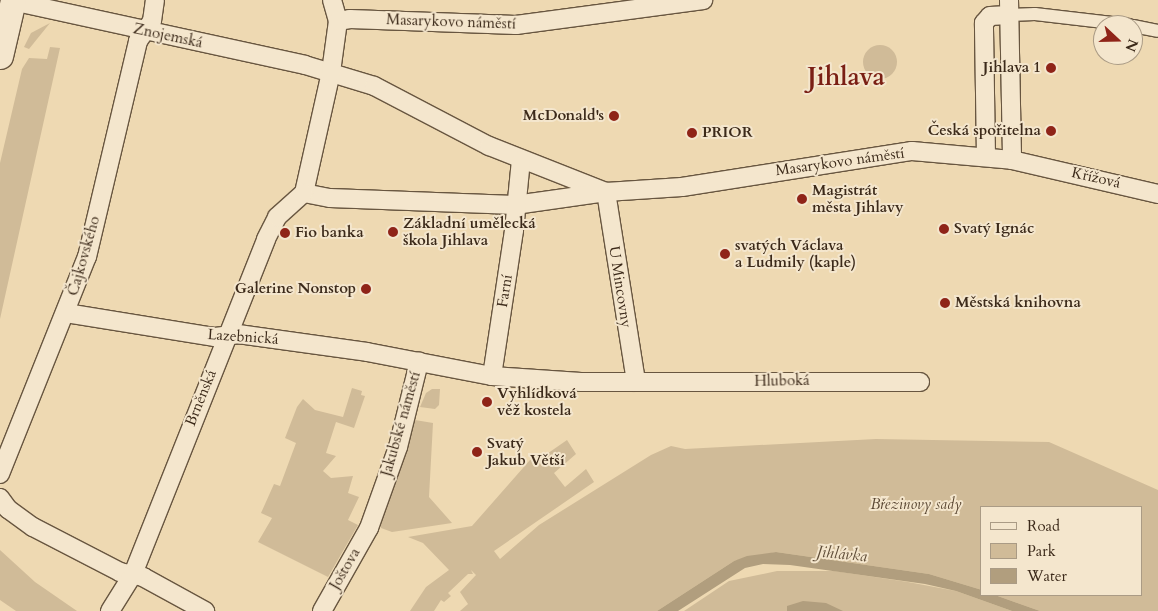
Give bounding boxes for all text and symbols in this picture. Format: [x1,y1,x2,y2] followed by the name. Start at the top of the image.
[386,11,516,33] street label: Masarykovo náměstí
[1093,15,1143,65] north arrow
[132,20,204,52] street label: Znojemská
[1120,36,1143,54] text: N
[983,59,1041,77] place label: Jihlava 1
[807,62,885,92] district label: Jihlava
[1045,62,1057,74] marker: Jihlava 1
[523,107,604,125] place label: McDonald's
[608,110,620,122] marker: McDonald's
[928,122,1041,140] place label: Česká spořitelna
[702,124,753,142] place label: PRIOR
[1045,125,1057,137] marker: Česká spořitelna
[686,127,698,139] marker: PRIOR
[774,144,906,180] street label: Masarykovo náměstí
[1070,164,1122,192] street label: Křížová
[812,181,904,216] place label: Magistrát města Jihlavy
[796,193,808,205] marker: Magistrát města Jihlavy
[64,214,104,298] street label: Čajkovského
[403,214,536,249] place label: Základní umělecká škola Jihlava
[954,220,1034,238] place label: Svatý Ignác
[938,223,950,235] marker: Svatý Ignác
[295,224,364,242] place label: Fio banka
[387,226,399,238] marker: Základní umělecká škola Jihlava
[279,227,291,239] marker: Fio banka
[735,236,856,271] place label: svatých Václava a Ludmily (kaple)
[605,245,635,329] street label: U Mincovny
[719,248,731,260] marker: svatých Václava a Ludmily (kaple)
[494,273,516,309] street label: Farní
[235,280,356,298] place label: Galerine Nonstop
[360,283,372,295] marker: Galerine Nonstop
[955,294,1081,312] place label: Městská knihovna
[939,297,951,309] marker: Městská knihovna
[207,326,279,348] street label: Lazebnická
[182,367,220,429] street label: Brněnská
[377,370,425,478] street label: Jakubské náměstí
[754,372,810,390] street label: Hluboká
[497,384,577,419] place label: Vyhlídková věž kostela
[481,396,493,408] marker: Vyhlídková věž kostela
[487,434,565,469] place label: Svatý Jakub Větší
[471,446,483,458] marker: Svatý Jakub Větší
[871,496,961,514] park label: Březinovy sady
[980,506,1143,596] legend
[1027,516,1060,536] text: Road
[1027,541,1056,561] text: Park
[816,542,868,566] water label: Jihlávka
[326,545,364,593] street label: Joštova
[1027,566,1067,586] text: Water

